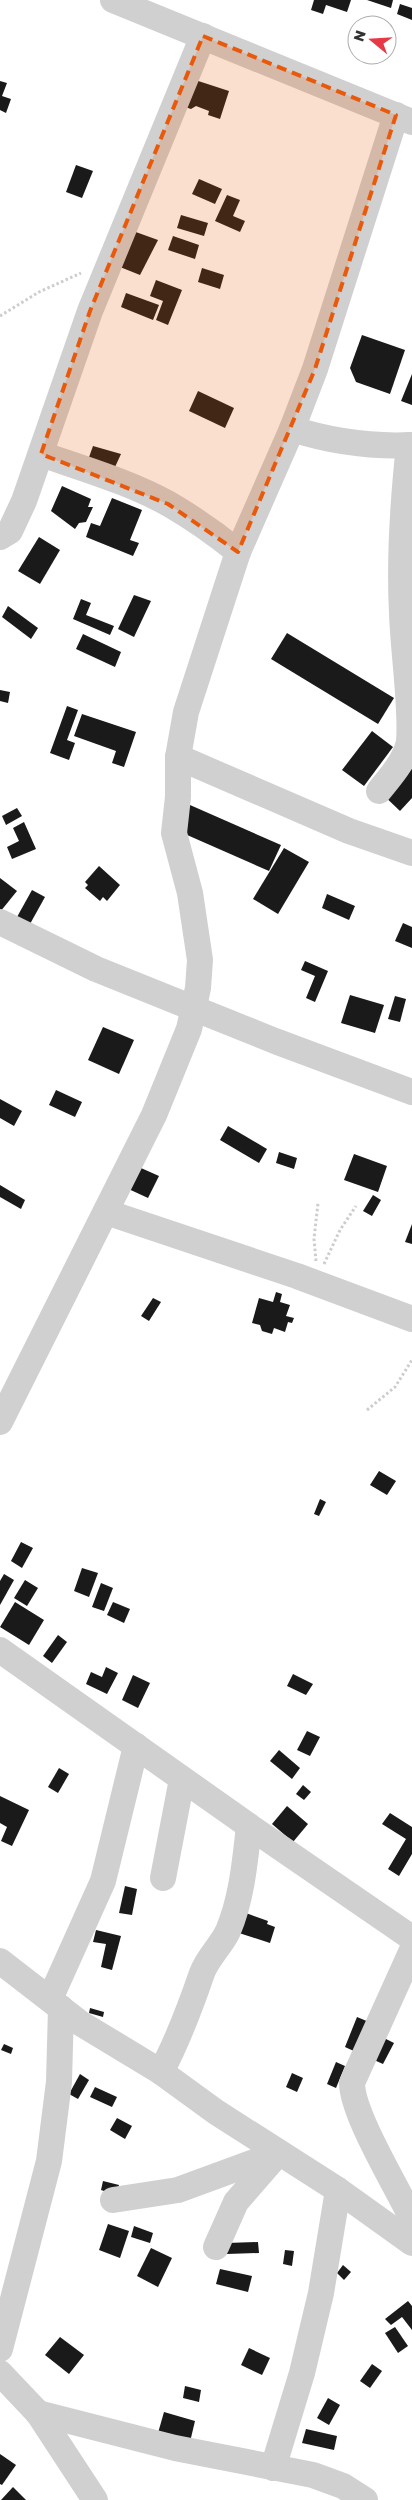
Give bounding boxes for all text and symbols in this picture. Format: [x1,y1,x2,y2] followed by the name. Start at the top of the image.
[347,15,397,65] north arrow
[349,28,369,44] text: N

